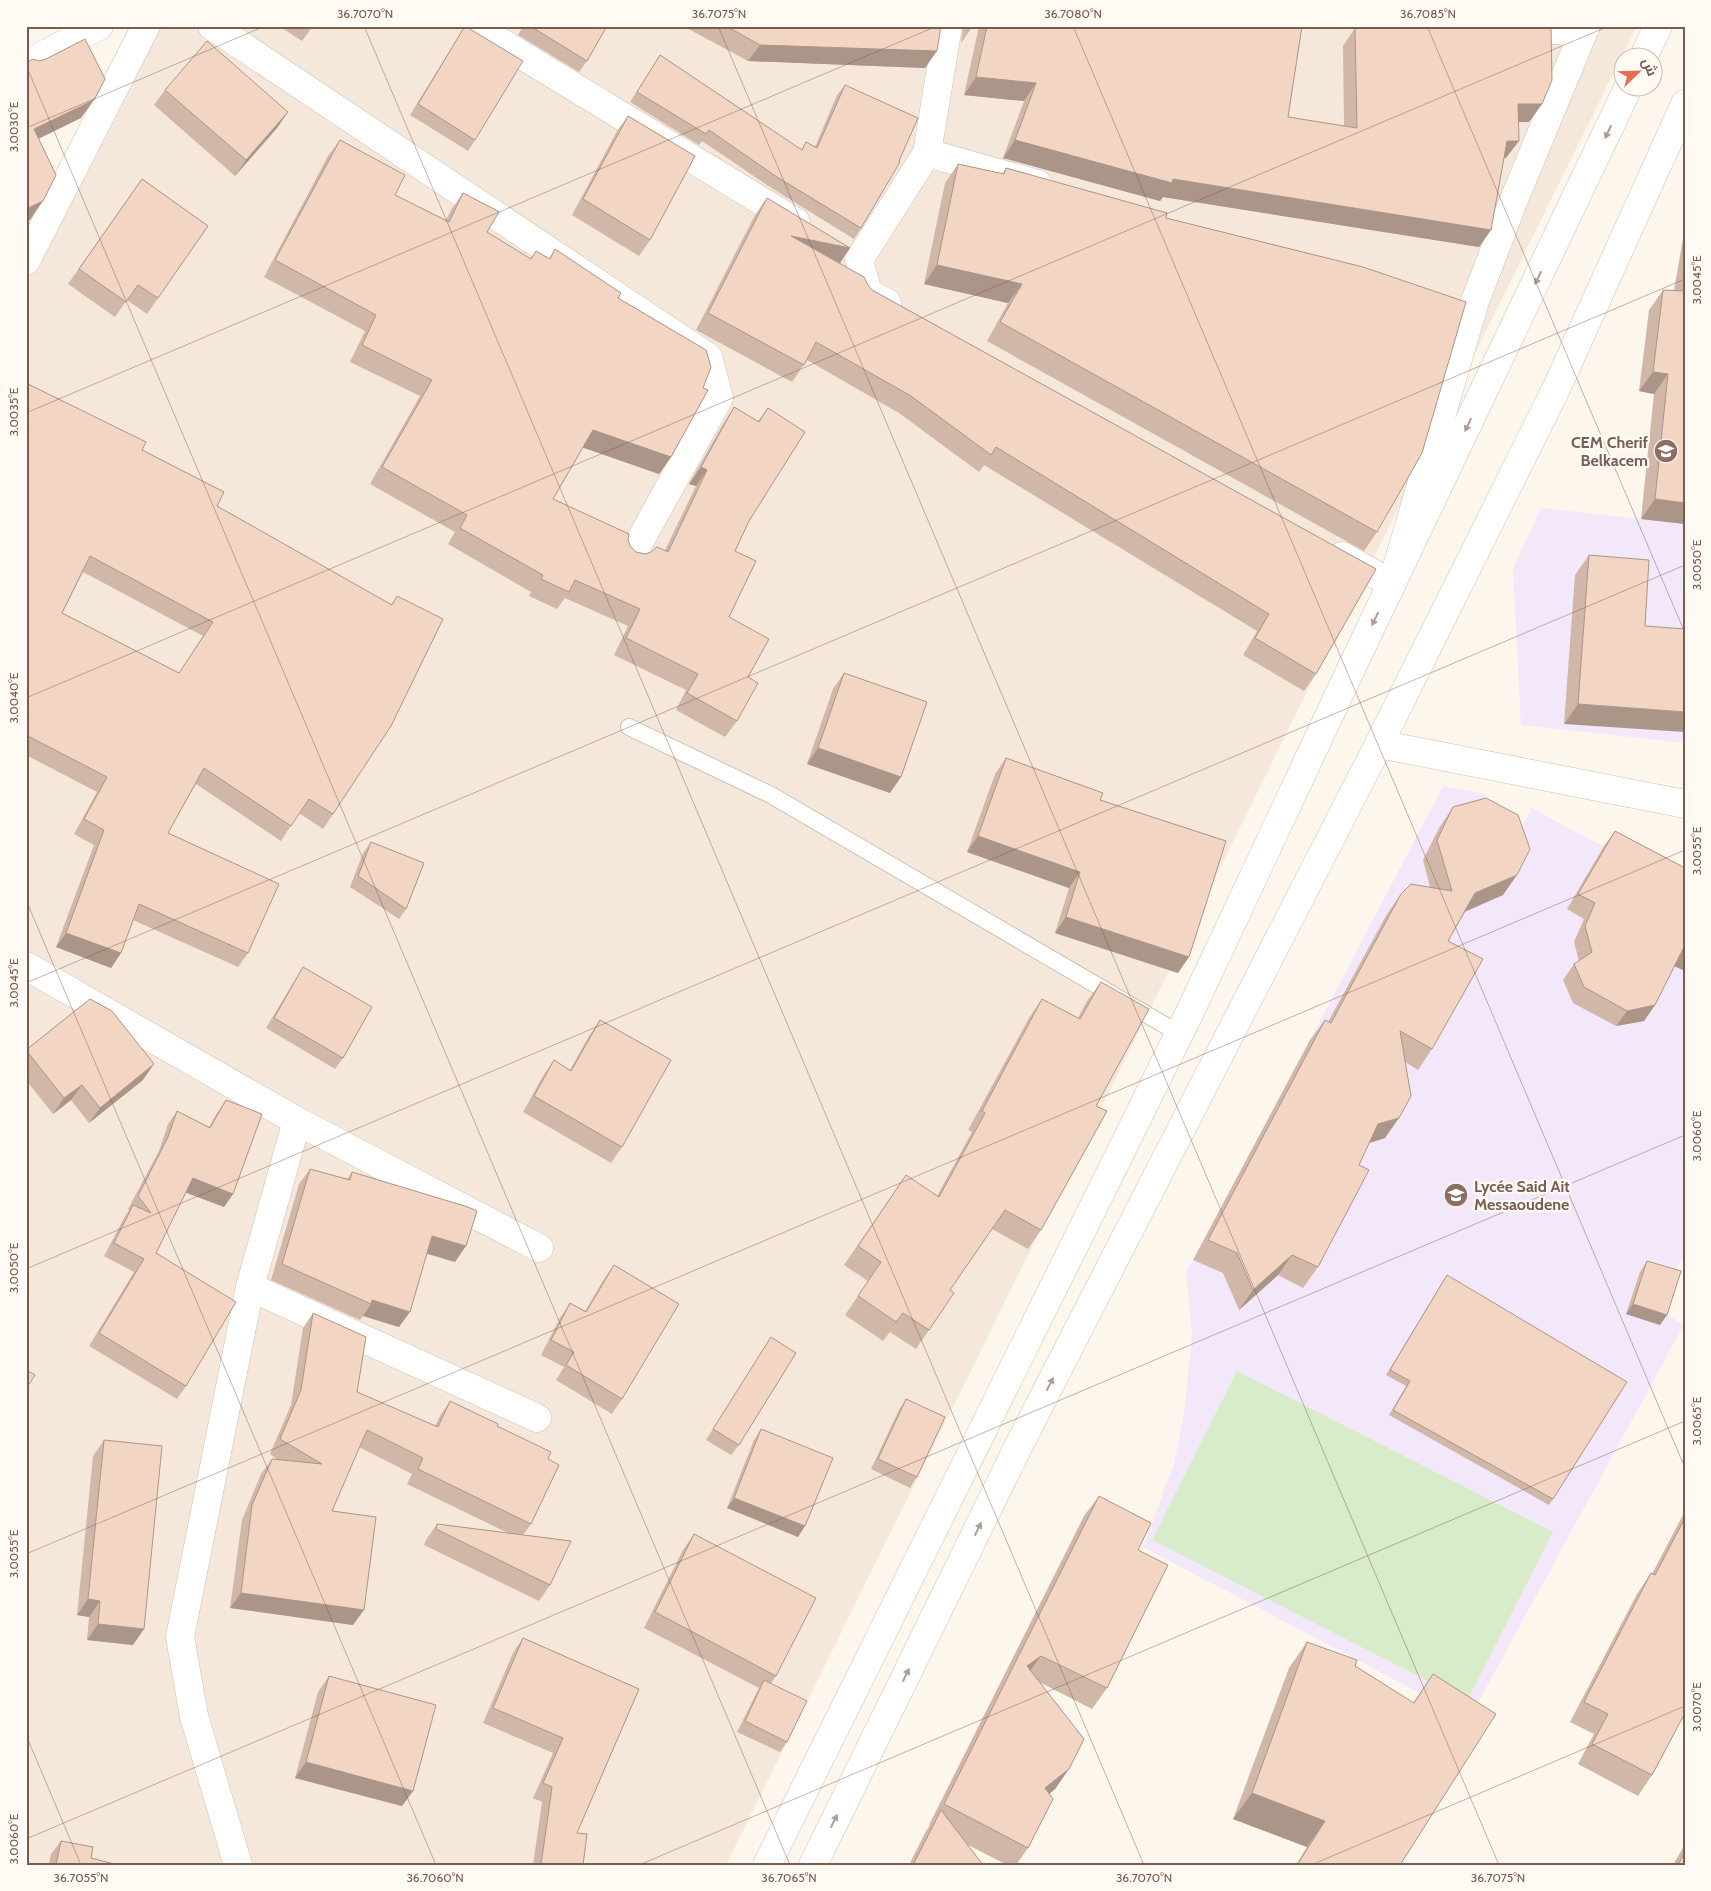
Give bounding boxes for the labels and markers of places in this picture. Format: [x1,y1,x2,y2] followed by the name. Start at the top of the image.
[1571,433,1649,470] place label: CEM Cherif Belkacem
[1653,438,1679,464] school or university icon: CEM Cherif Belkacem
[1474,1177,1570,1214] place label: Lycée Said Ait Messaoudene
[1443,1182,1469,1208] school or university icon: Lycée Said Ait Messaoudene

